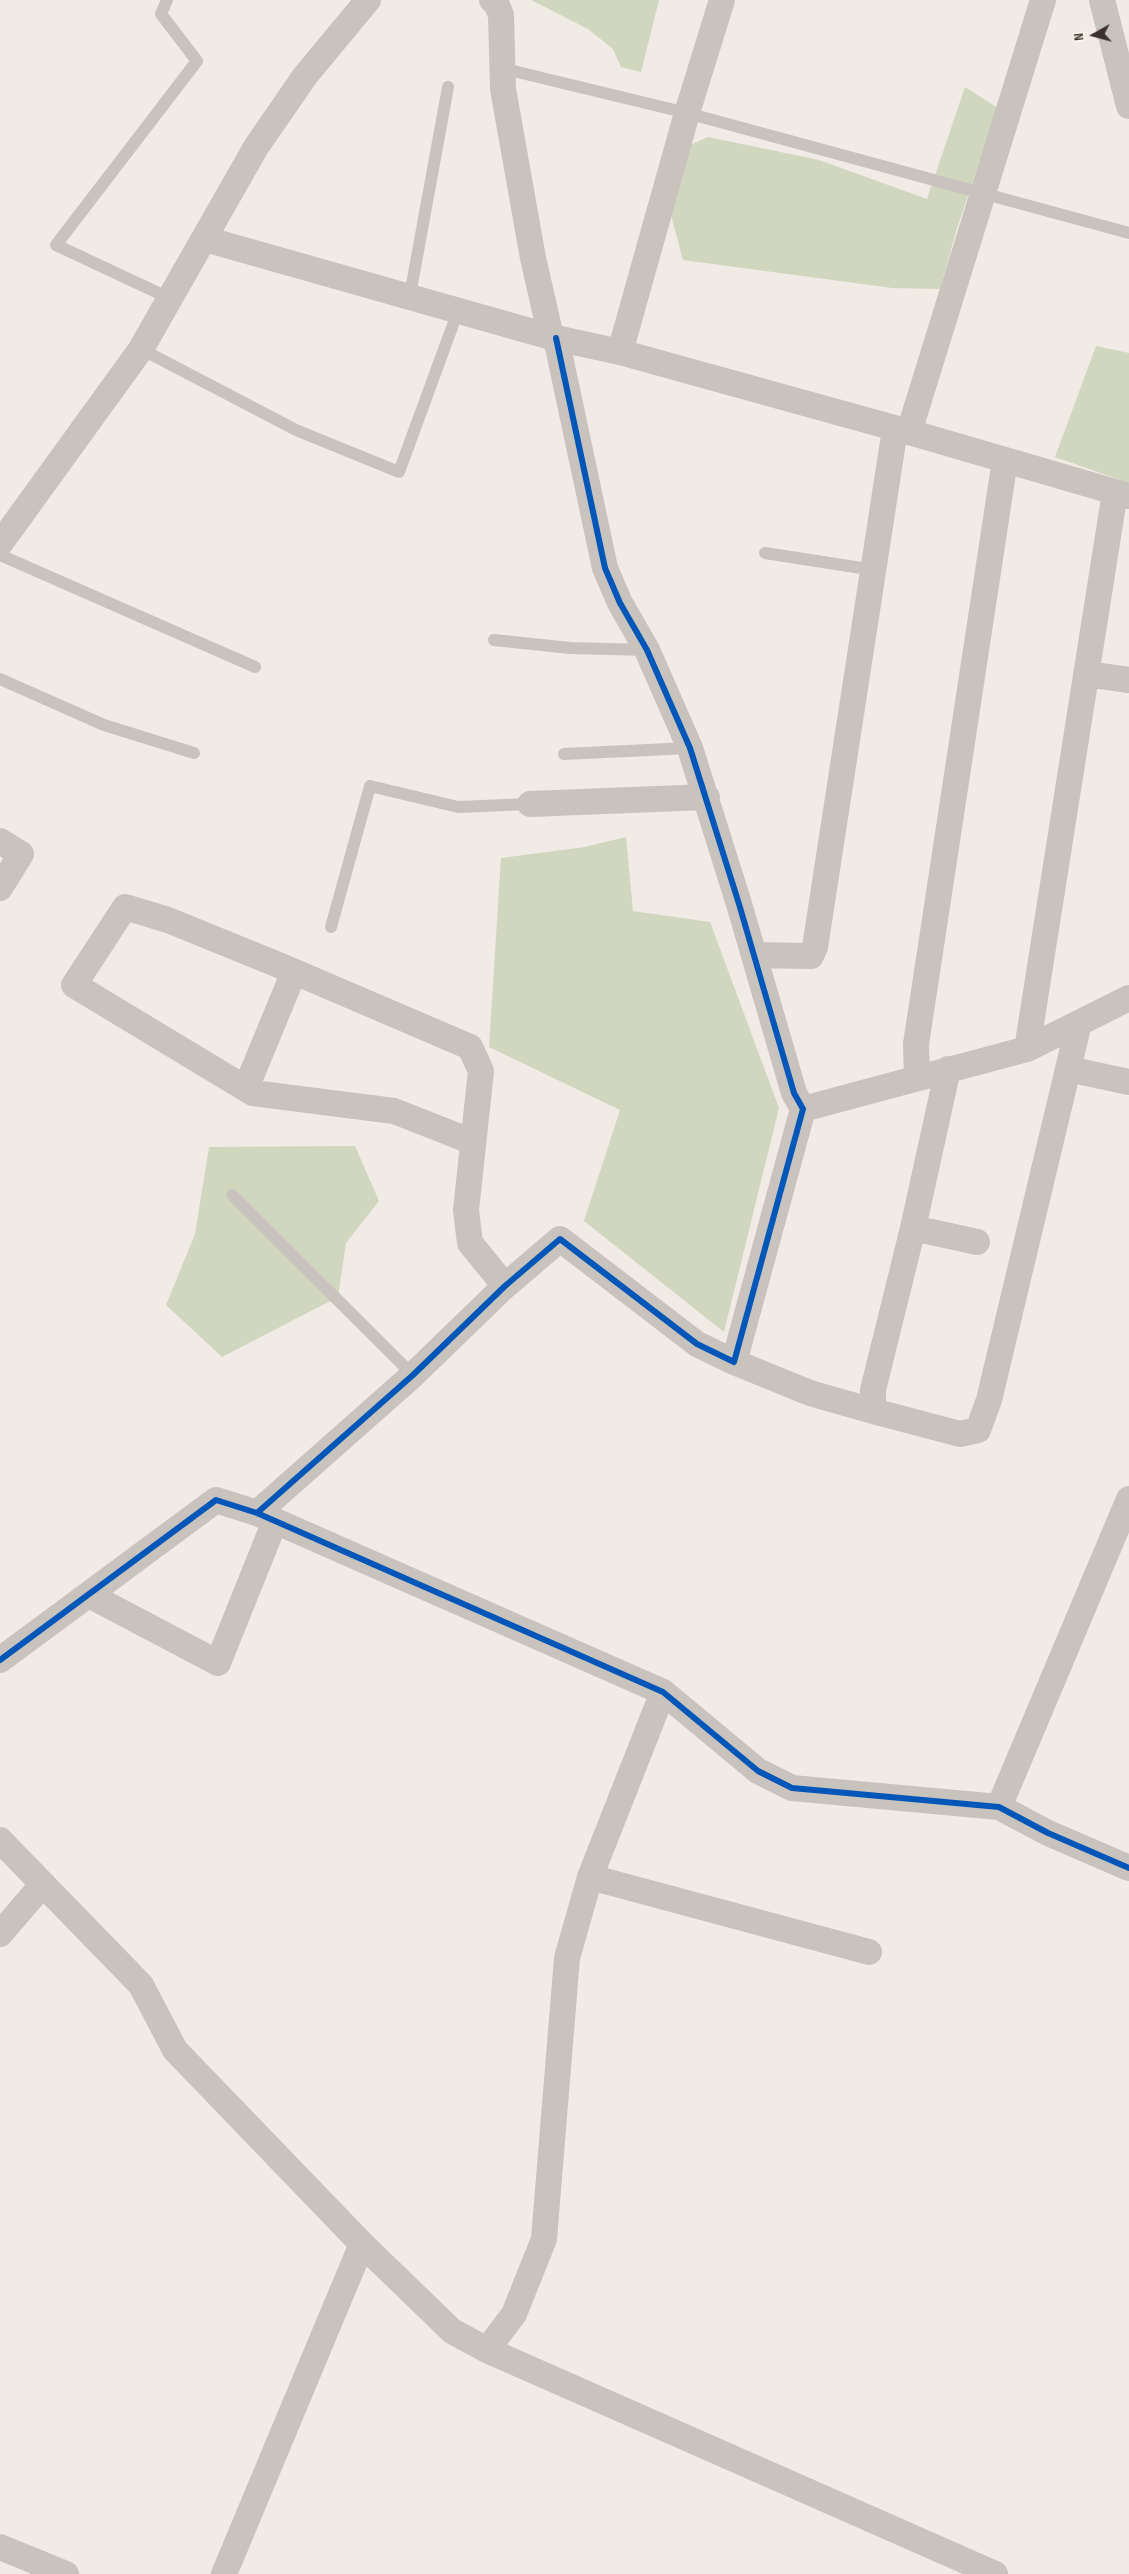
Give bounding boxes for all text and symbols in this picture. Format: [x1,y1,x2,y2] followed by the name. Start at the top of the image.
[1069,10,1119,60] north arrow
[1070,32,1088,42] text: N

